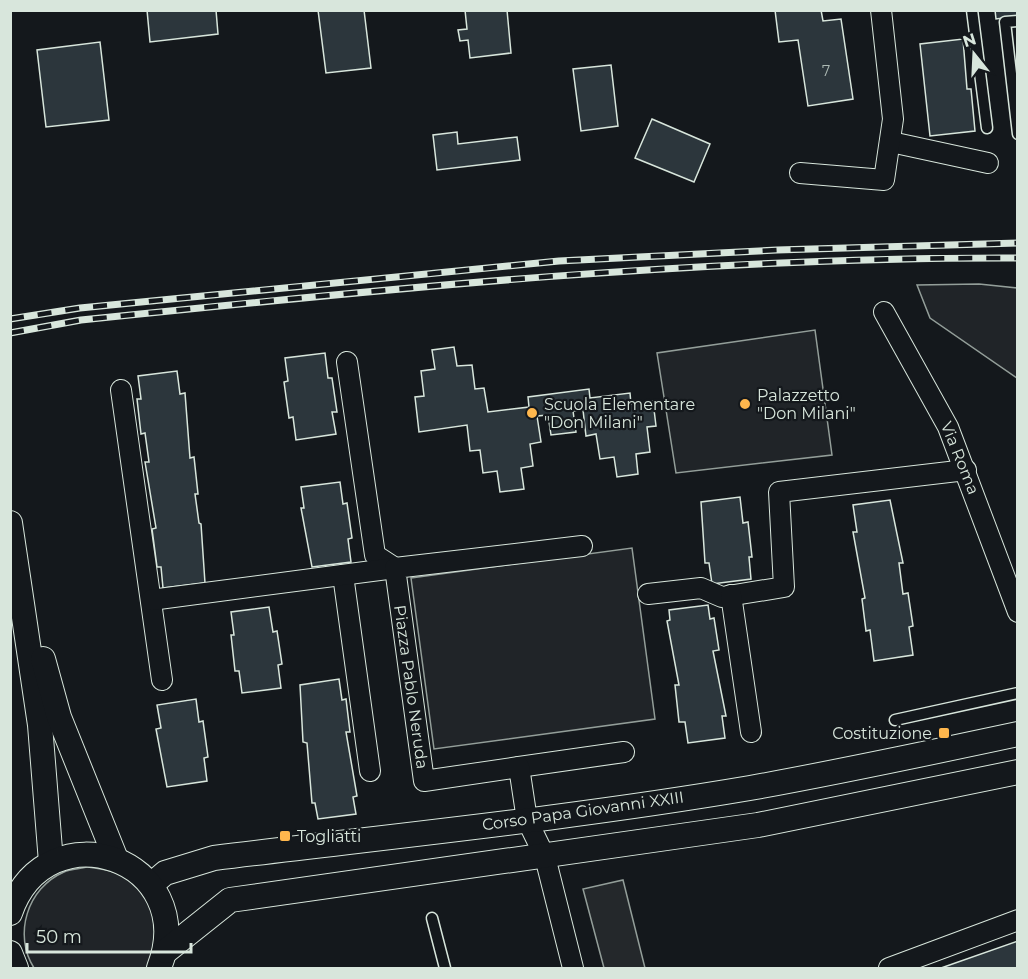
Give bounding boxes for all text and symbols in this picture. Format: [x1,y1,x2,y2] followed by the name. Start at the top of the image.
[944,24,1004,84] north arrow
[960,29,979,51] text: N
[822,62,830,80] house number: 7
[757,386,856,423] place label: Palazzetto "Don Milani"
[544,395,695,432] place label: Scuola Elementare "Don Milani"
[738,397,752,411] marker: Palazzetto "Don Milani"
[525,406,539,420] marker: Scuola Elementare "Don Milani"
[937,419,983,497] street label: Via Roma
[390,604,432,770] street label: Piazza Pablo Neruda
[832,724,932,743] place label: Costituzione
[937,726,951,740] marker: Costituzione
[481,787,685,835] street label: Corso Papa Giovanni XXIII
[297,827,361,846] place label: Togliatti
[278,829,292,843] marker: Togliatti
[27,916,190,954] scale bar
[36,926,82,948] text: 50 m

